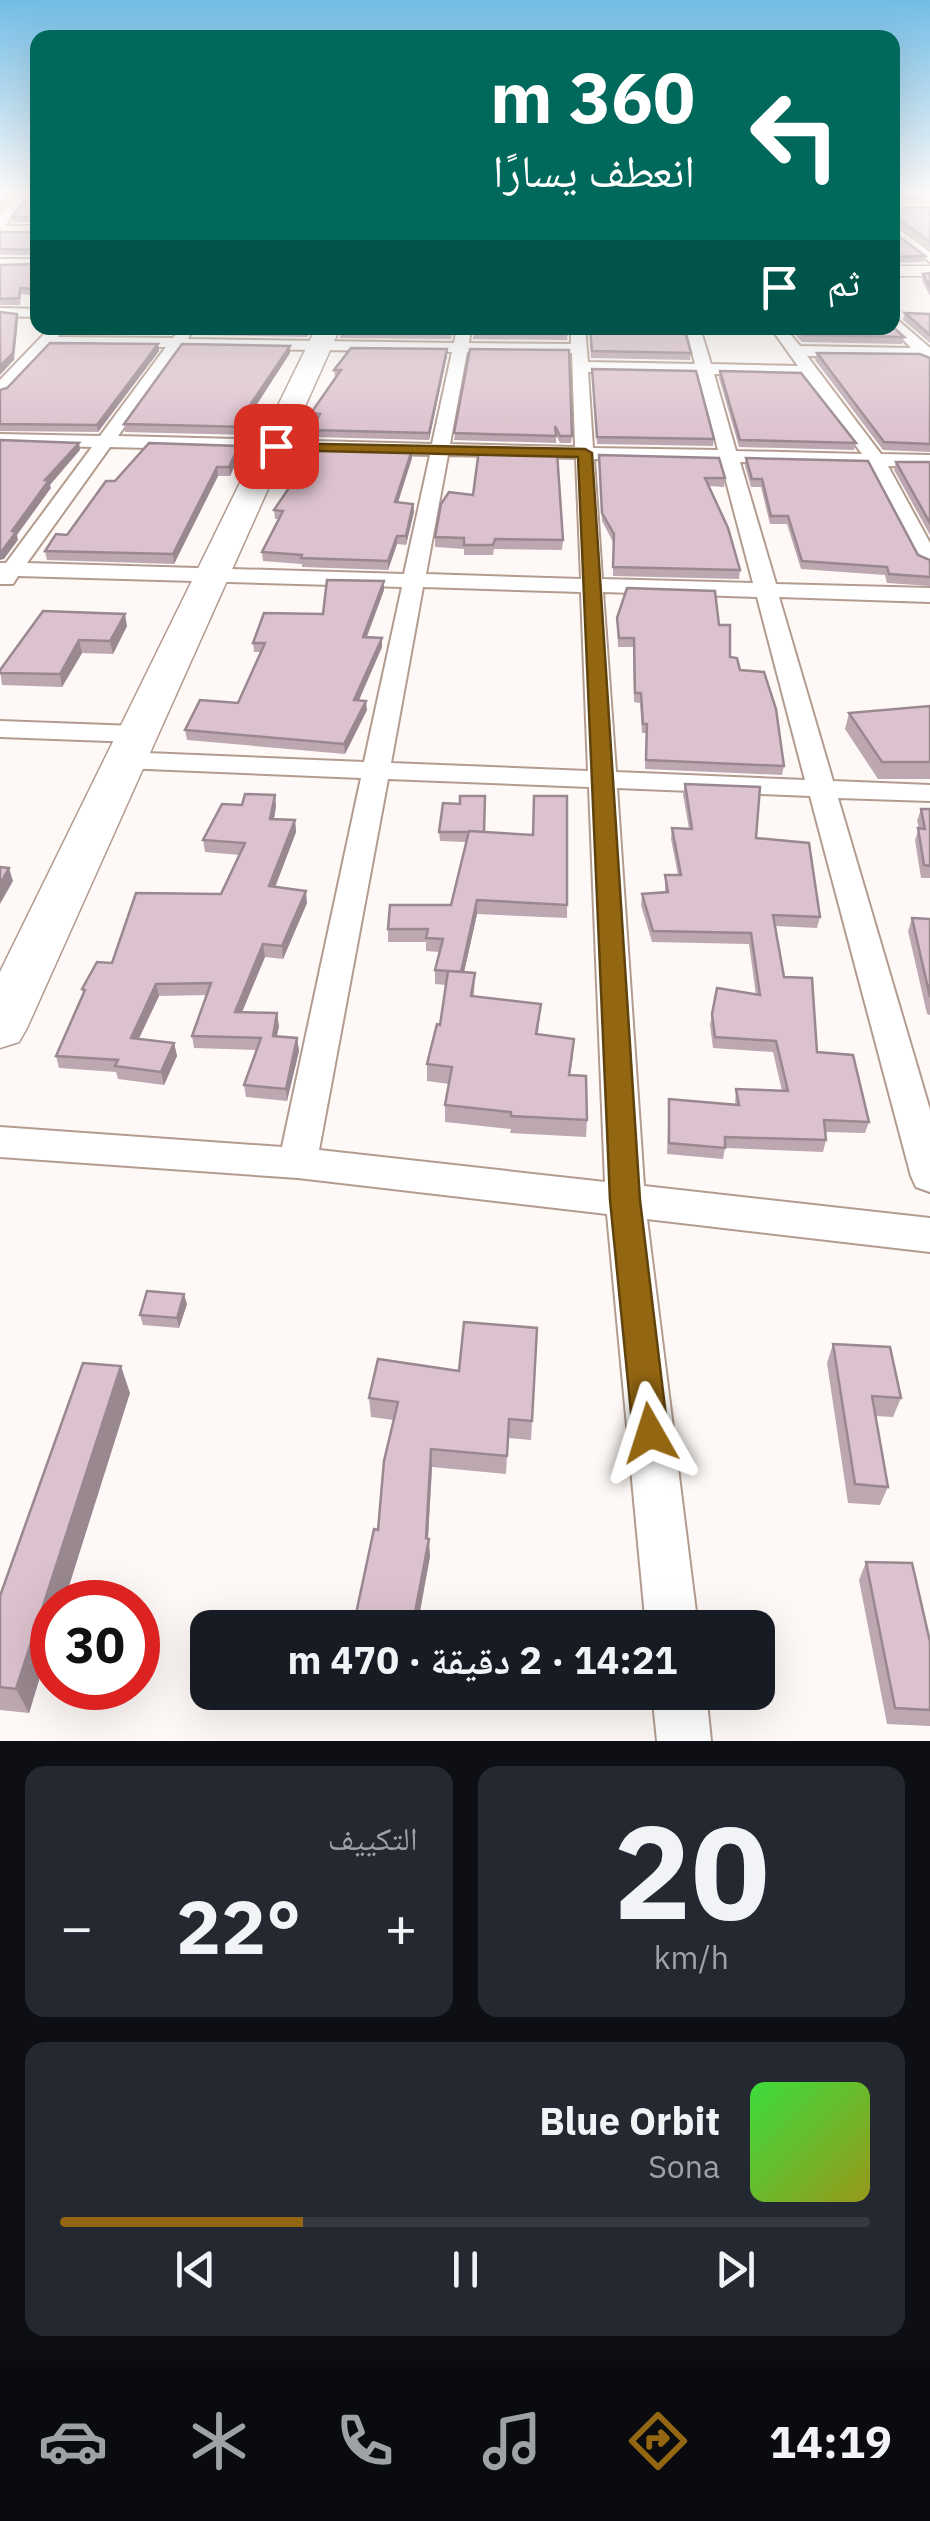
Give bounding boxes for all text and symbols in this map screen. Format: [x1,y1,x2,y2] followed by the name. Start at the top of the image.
[490,51,695,142] text: 360 m
[730,70,860,200] icon: left
[493,141,695,199] text: انعطف يسارًا
[827,257,860,306] text: ثم
[752,260,807,315] icon: arrive
[234,404,319,489] pin
[249,419,304,474] icon: arrive
[598,1381,702,1485] position arrow
[30,1580,160,1710] speed limit sign: 30
[288,1635,677,1684] text: 14:21 · 2 دقيقة · 470 m
[613,1786,769,1955] text: 20
[328,1817,418,1859] text: التكييف
[176,1877,301,1975] text: 22°
[60,1891,93,1962] text: −
[384,1891,417,1962] text: +
[654,1936,729,1978] text: km/h
[539,2096,720,2145] text: Blue Orbit
[648,2145,720,2187] text: Sona
[168,2242,223,2297] icon: previous
[438,2242,493,2297] icon: pause
[708,2242,763,2297] icon: next
[38,2406,108,2476] icon: car
[184,2406,254,2476] icon: climate
[330,2406,400,2476] icon: phone
[477,2406,547,2476] icon: music
[623,2406,693,2476] icon: directions
[769,2412,892,2470] text: 14:19

